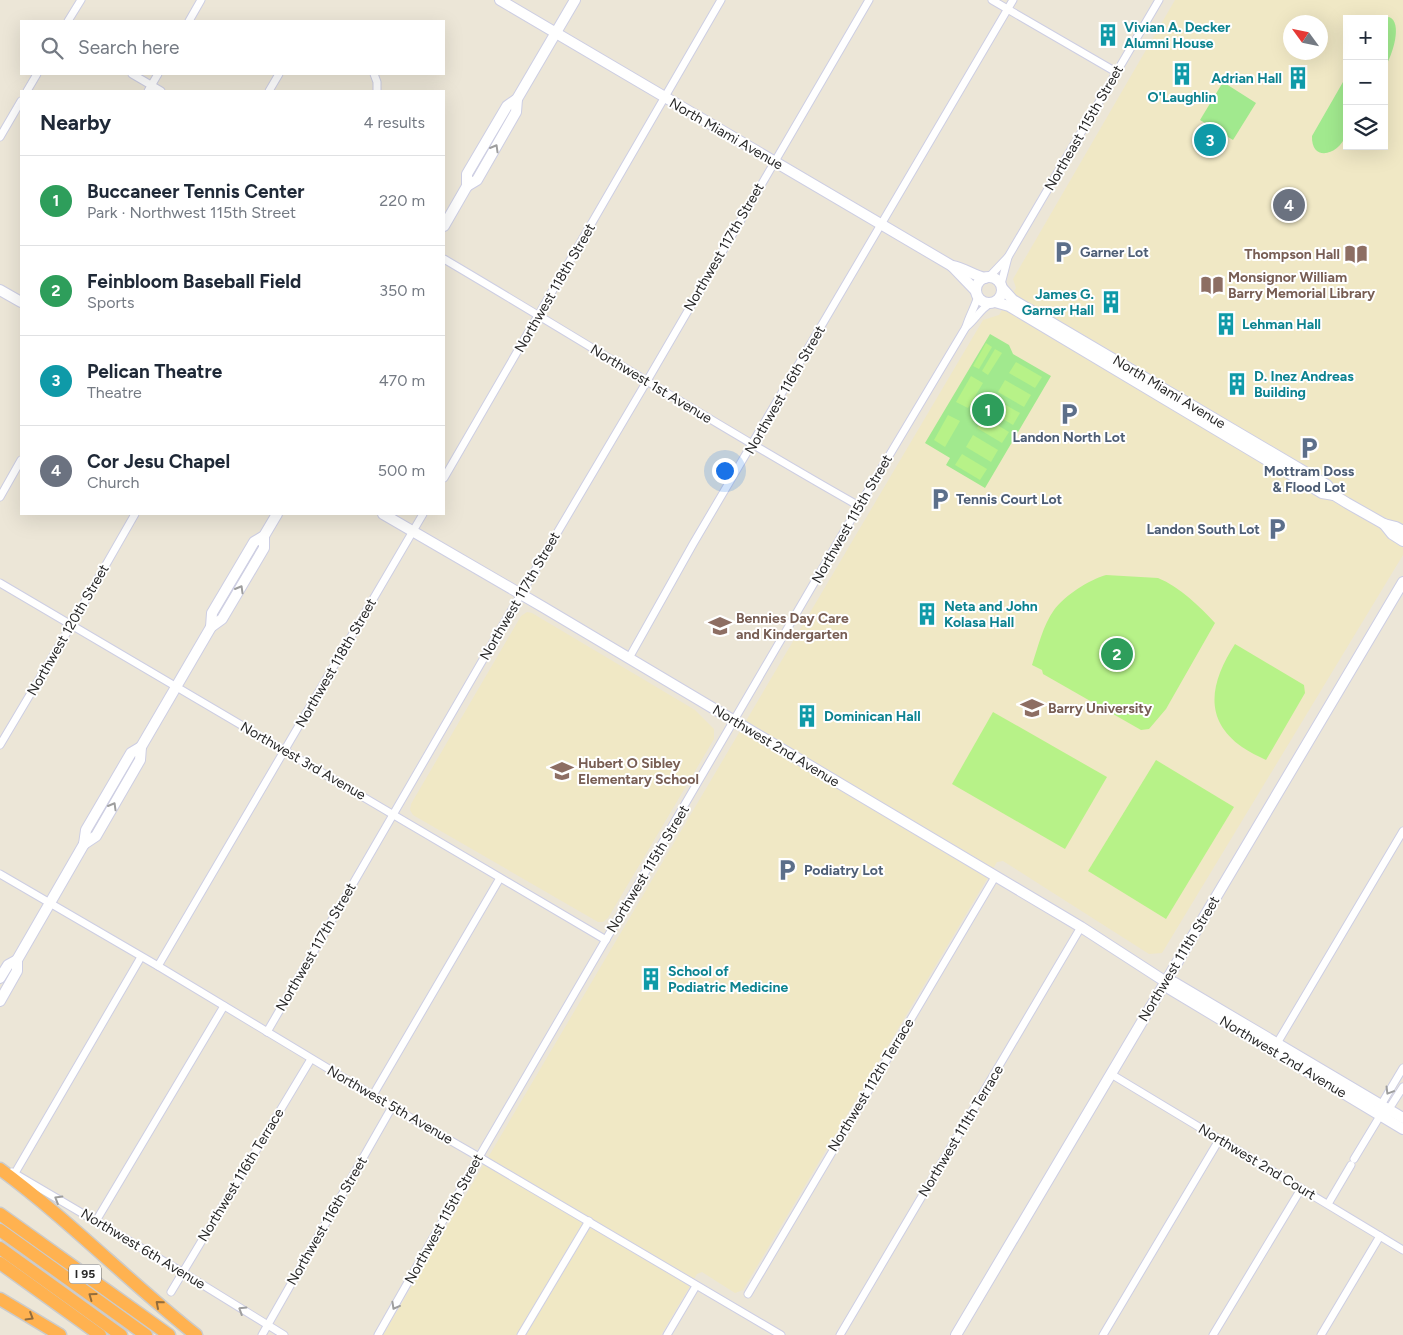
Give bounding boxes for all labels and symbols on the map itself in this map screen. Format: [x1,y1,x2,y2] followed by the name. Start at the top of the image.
[1283,15,1328,60] north arrow
[1124,19,1231,52] place label: Vivian A. Decker Alumni House
[1095,22,1121,48] building icon: Vivian A. Decker Alumni House
[1169,61,1195,87] building icon: O'Laughlin
[1041,62,1127,194] street label: Northeast 115th Street
[1285,65,1311,91] building icon: Adrian Hall
[1211,70,1282,87] place label: Adrian Hall
[1148,89,1216,106] place label: O'Laughlin
[666,95,786,174] street label: North Miami Avenue
[1194,121,1226,159] pin: 3
[489,145,499,154] one-way arrow
[680,180,768,314] street label: Northwest 117th Street
[1273,186,1305,224] pin: 4
[511,220,599,356] street label: Northwest 118th Street
[1050,239,1076,265] parking icon: Garner Lot
[1343,241,1369,267] library icon: Thompson Hall
[1080,244,1149,261] place label: Garner Lot
[1244,246,1340,263] place label: Thompson Hall
[1228,269,1376,302] place label: Monsignor William Barry Memorial Library
[1199,272,1225,298] library icon: Monsignor William Barry Memorial Library
[1022,286,1094,319] place label: James G. Garner Hall
[1098,289,1124,315] building icon: James G. Garner Hall
[1213,311,1239,337] building icon: Lehman Hall
[1242,316,1321,333] place label: Lehman Hall
[741,323,829,457] street label: Northwest 116th Street
[587,341,715,427] street label: Northwest 1st Avenue
[1110,352,1229,433] street label: North Miami Avenue
[1254,368,1354,401] place label: D. Inez Andreas Building
[1224,371,1250,397] building icon: D. Inez Andreas Building
[972,391,1004,429] pin: 1
[1056,401,1082,427] parking icon: Landon North Lot
[1012,429,1126,446] place label: Landon North Lot
[1296,435,1322,461] parking icon: Mottram Doss & Flood Lot
[808,452,896,586] street label: Northwest 115th Street
[712,458,738,484] your location
[1264,463,1355,496] place label: Mottram Doss & Flood Lot
[927,486,953,512] parking icon: Tennis Court Lot
[956,491,1063,508] place label: Tennis Court Lot
[1264,516,1290,542] parking icon: Landon South Lot
[1147,521,1260,538] place label: Landon South Lot
[476,529,564,663] street label: Northwest 117th Street
[23,561,113,699] street label: Northwest 120th Street
[234,585,244,594] one-way arrow
[292,595,380,731] street label: Northwest 118th Street
[944,598,1038,631] place label: Neta and John Kolasa Hall
[914,601,940,627] building icon: Neta and John Kolasa Hall
[736,610,849,643] place label: Bennies Day Care and Kindergarten
[707,613,733,639] school or university icon: Bennies Day Care and Kindergarten
[1101,635,1133,673] pin: 2
[1019,695,1045,721] school or university icon: Barry University
[1048,700,1153,717] place label: Barry University
[709,701,843,791] street label: Northwest 2nd Avenue
[794,703,820,729] building icon: Dominican Hall
[824,708,921,725] place label: Dominican Hall
[237,718,369,804] street label: Northwest 3rd Avenue
[578,755,699,788] place label: Hubert O Sibley Elementary School
[549,758,575,784] school or university icon: Hubert O Sibley Elementary School
[603,802,693,936] street label: Northwest 115th Street
[107,803,117,812] one-way arrow
[774,857,800,883] parking icon: Podiatry Lot
[804,862,884,879] place label: Podiatry Lot
[272,880,360,1014] street label: Northwest 117th Street
[1135,893,1223,1025] street label: Northwest 111th Street
[668,963,788,996] place label: School of Podiatric Medicine
[638,966,664,992] building icon: School of Podiatric Medicine
[1216,1012,1350,1102] street label: Northwest 2nd Avenue
[824,1015,918,1155] street label: Northwest 112th Terrace
[324,1062,456,1148] street label: Northwest 5th Avenue
[915,1062,1007,1200] street label: Northwest 111th Terrace
[1386,1086,1396,1095] one-way arrow
[194,1105,288,1245] street label: Northwest 116th Terrace
[1195,1120,1319,1204] street label: Northwest 2nd Court
[401,1151,487,1287] street label: Northwest 115th Street
[283,1154,371,1288] street label: Northwest 116th Street
[55,1195,64,1205] one-way arrow
[78,1205,209,1293] street label: Northwest 6th Avenue
[69,1264,101,1284] road number: I 95
[88,1293,98,1302] one-way arrow
[155,1301,164,1310] one-way arrow
[391,1301,401,1310] one-way arrow
[239,1306,248,1316] one-way arrow
[25,1310,34,1320] one-way arrow

